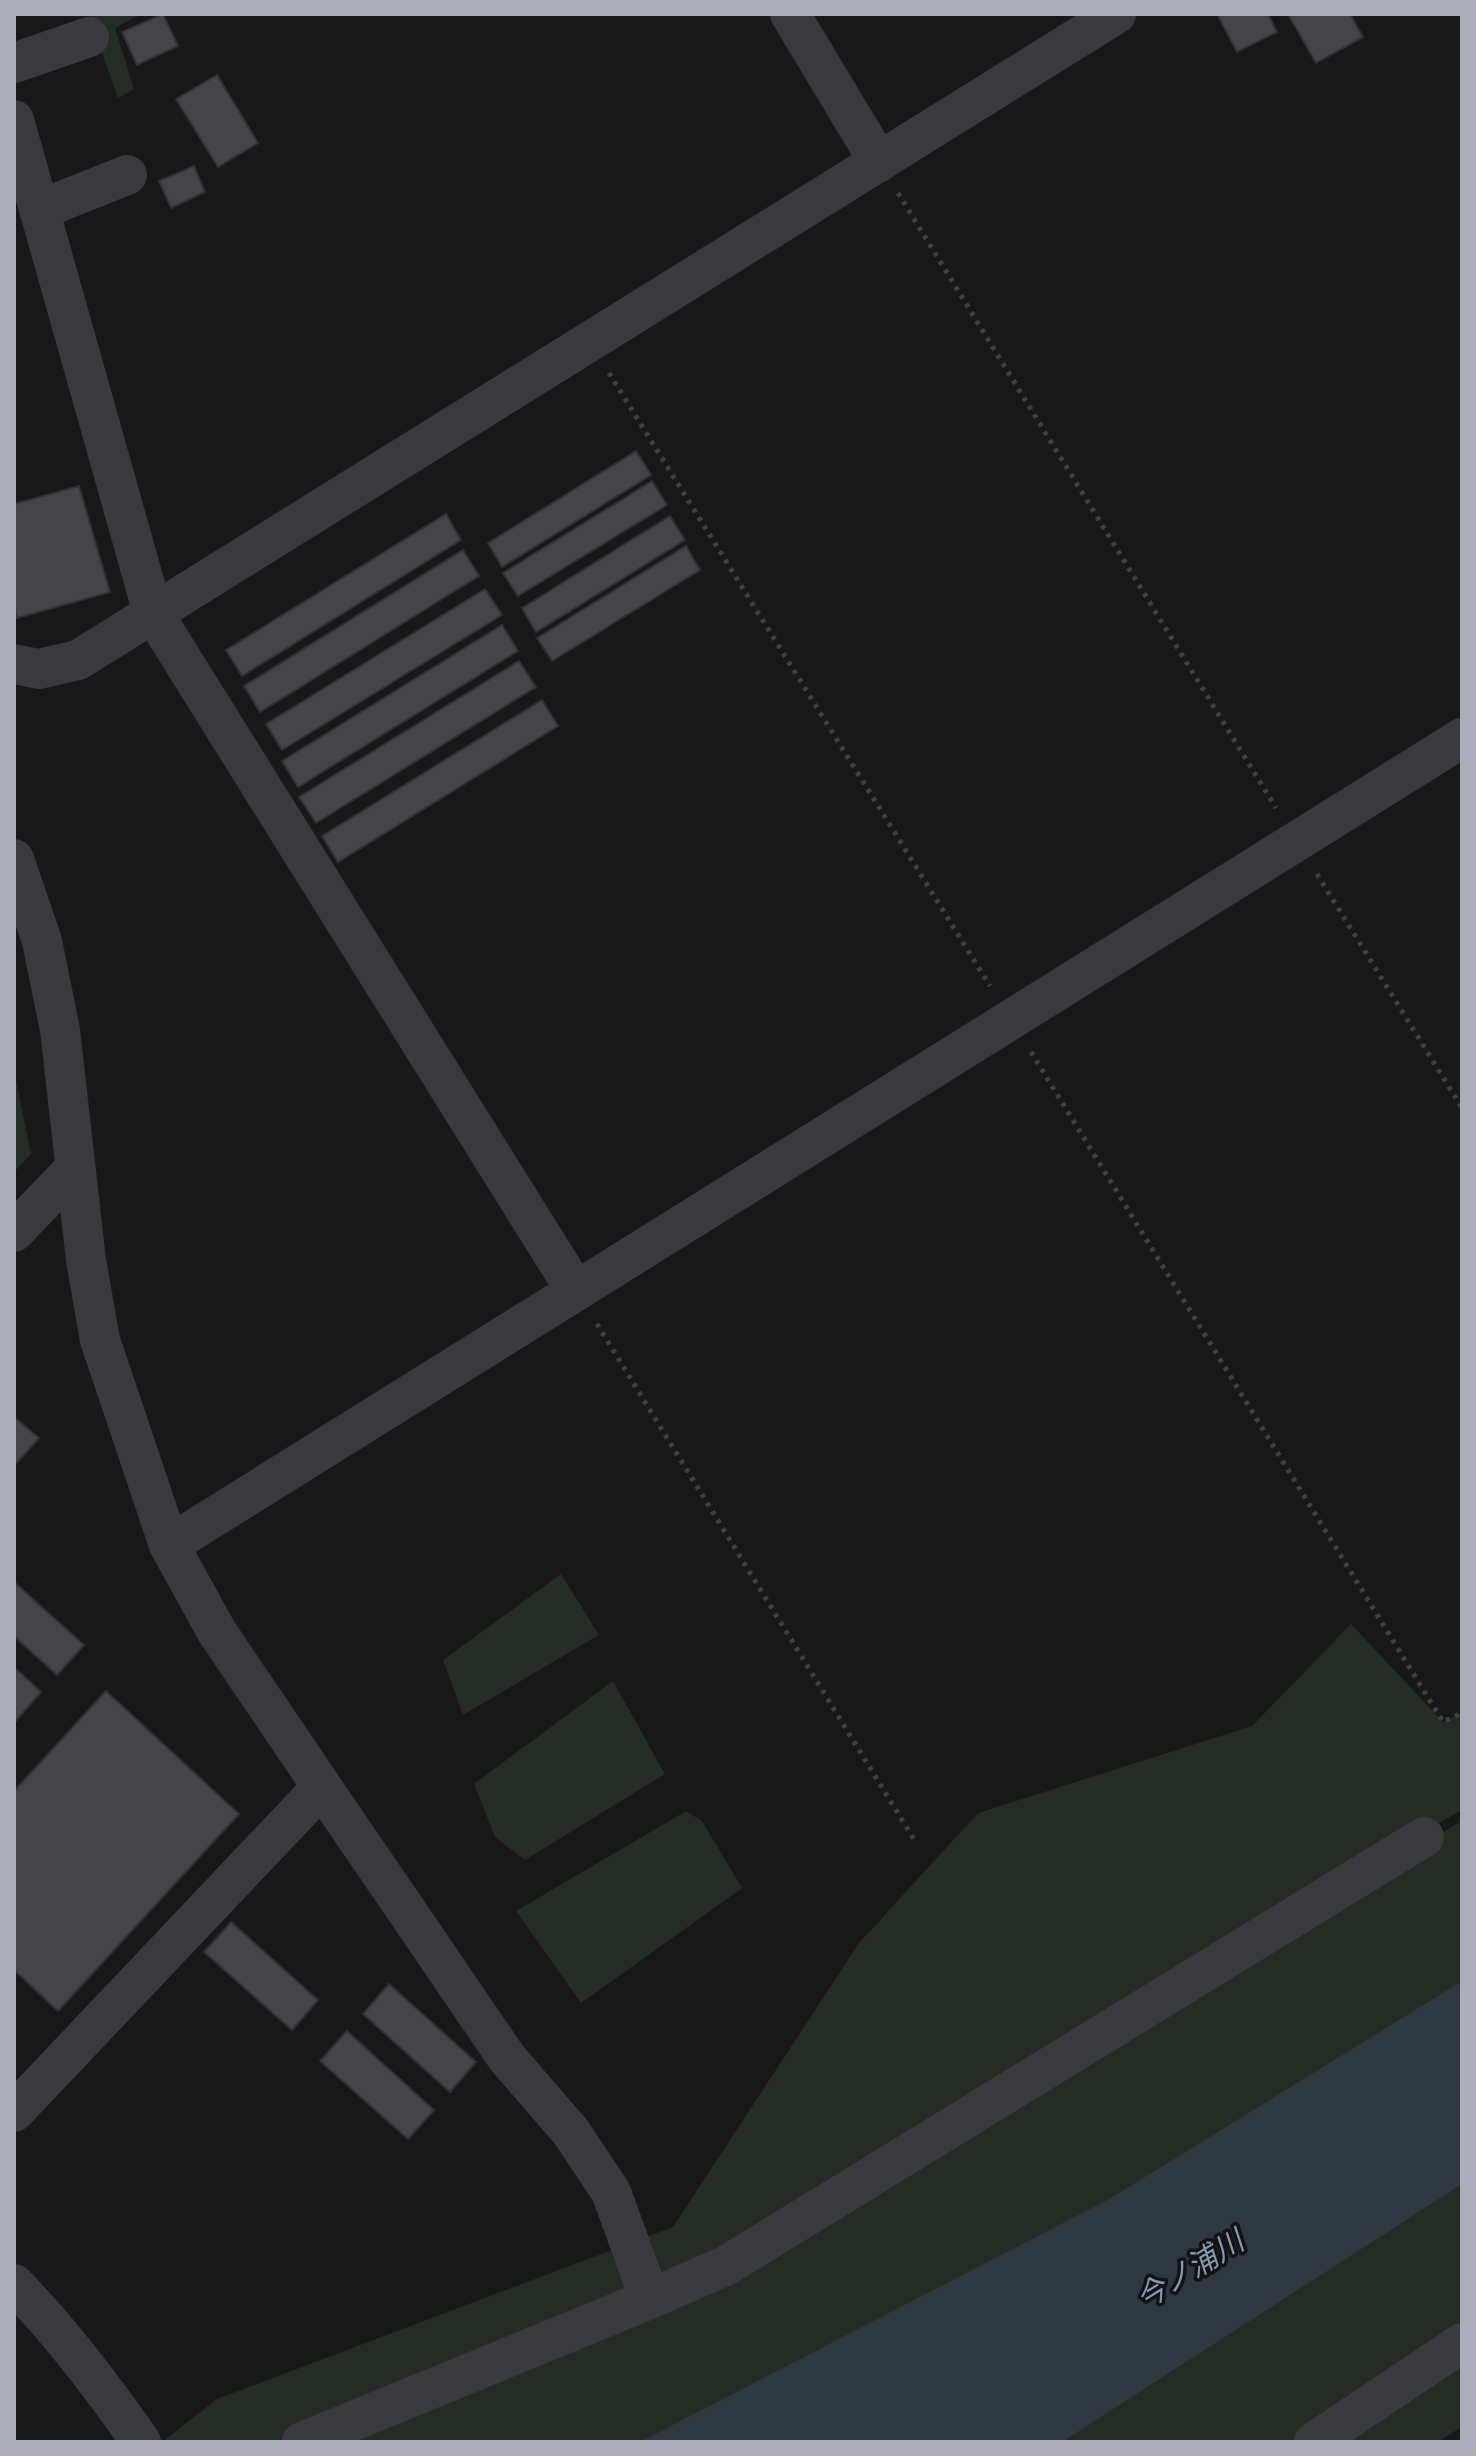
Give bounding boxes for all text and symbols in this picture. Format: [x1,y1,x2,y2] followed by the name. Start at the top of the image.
[1131,2223,1252,2315] water label: 今ノ浦川

